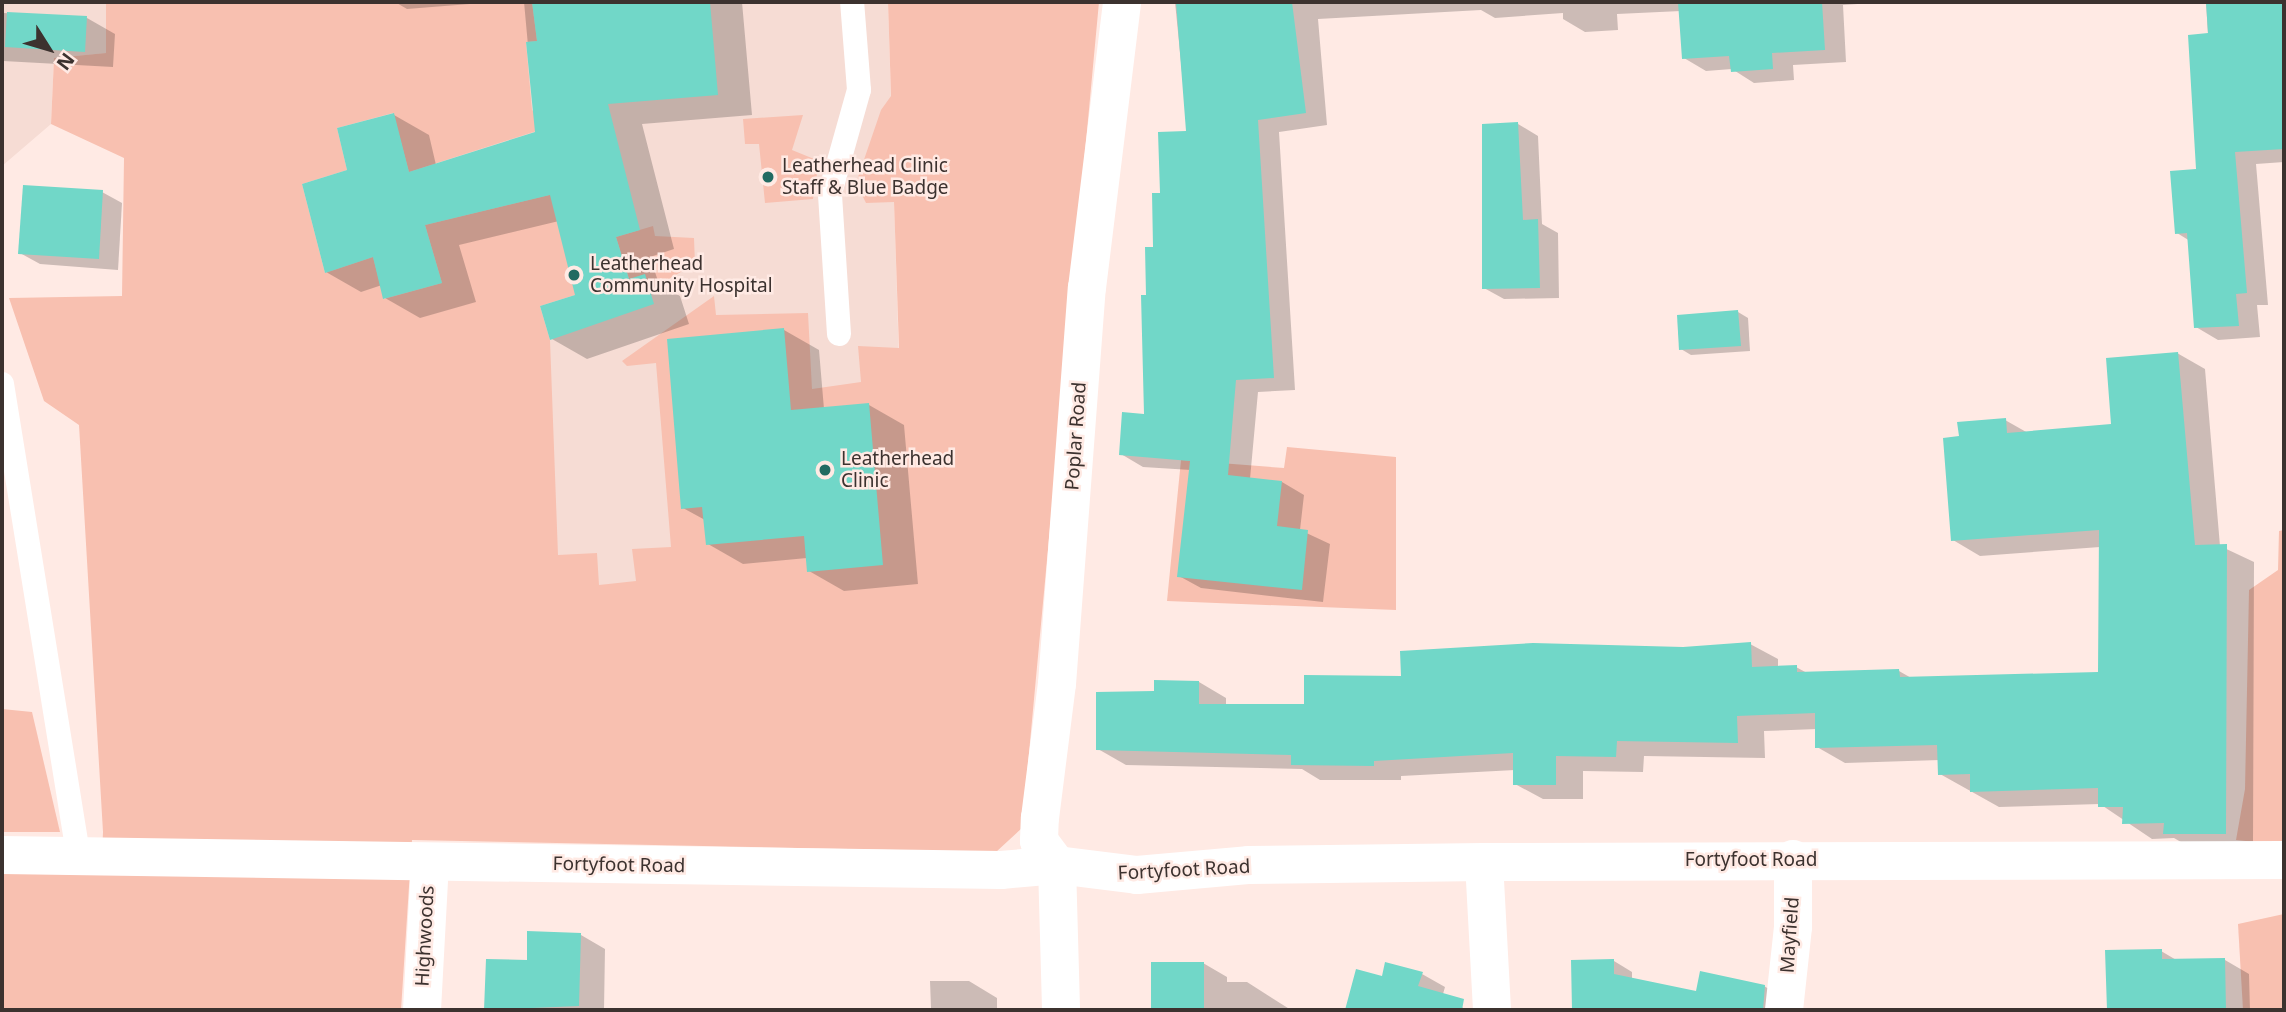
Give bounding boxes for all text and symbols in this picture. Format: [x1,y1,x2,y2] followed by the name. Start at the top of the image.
[14,14,84,84] north arrow
[51,48,81,76] text: N
[782,155,949,199] place label: Leatherhead Clinic Staff & Blue Badge
[760,169,776,185] marker: Leatherhead Clinic Staff & Blue Badge
[590,253,773,297] place label: Leatherhead Community Hospital
[564,265,584,285] marker: Leatherhead Community Hospital
[1061,381,1091,491] street label: Poplar Road
[841,448,954,492] place label: Leatherhead Clinic
[815,460,835,480] marker: Leatherhead Clinic
[1685,849,1817,871] street label: Fortyfoot Road
[552,852,686,878] street label: Fortyfoot Road
[1117,855,1251,885] street label: Fortyfoot Road
[411,885,439,987] street label: Highwoods
[1776,896,1804,974] street label: Mayfield

